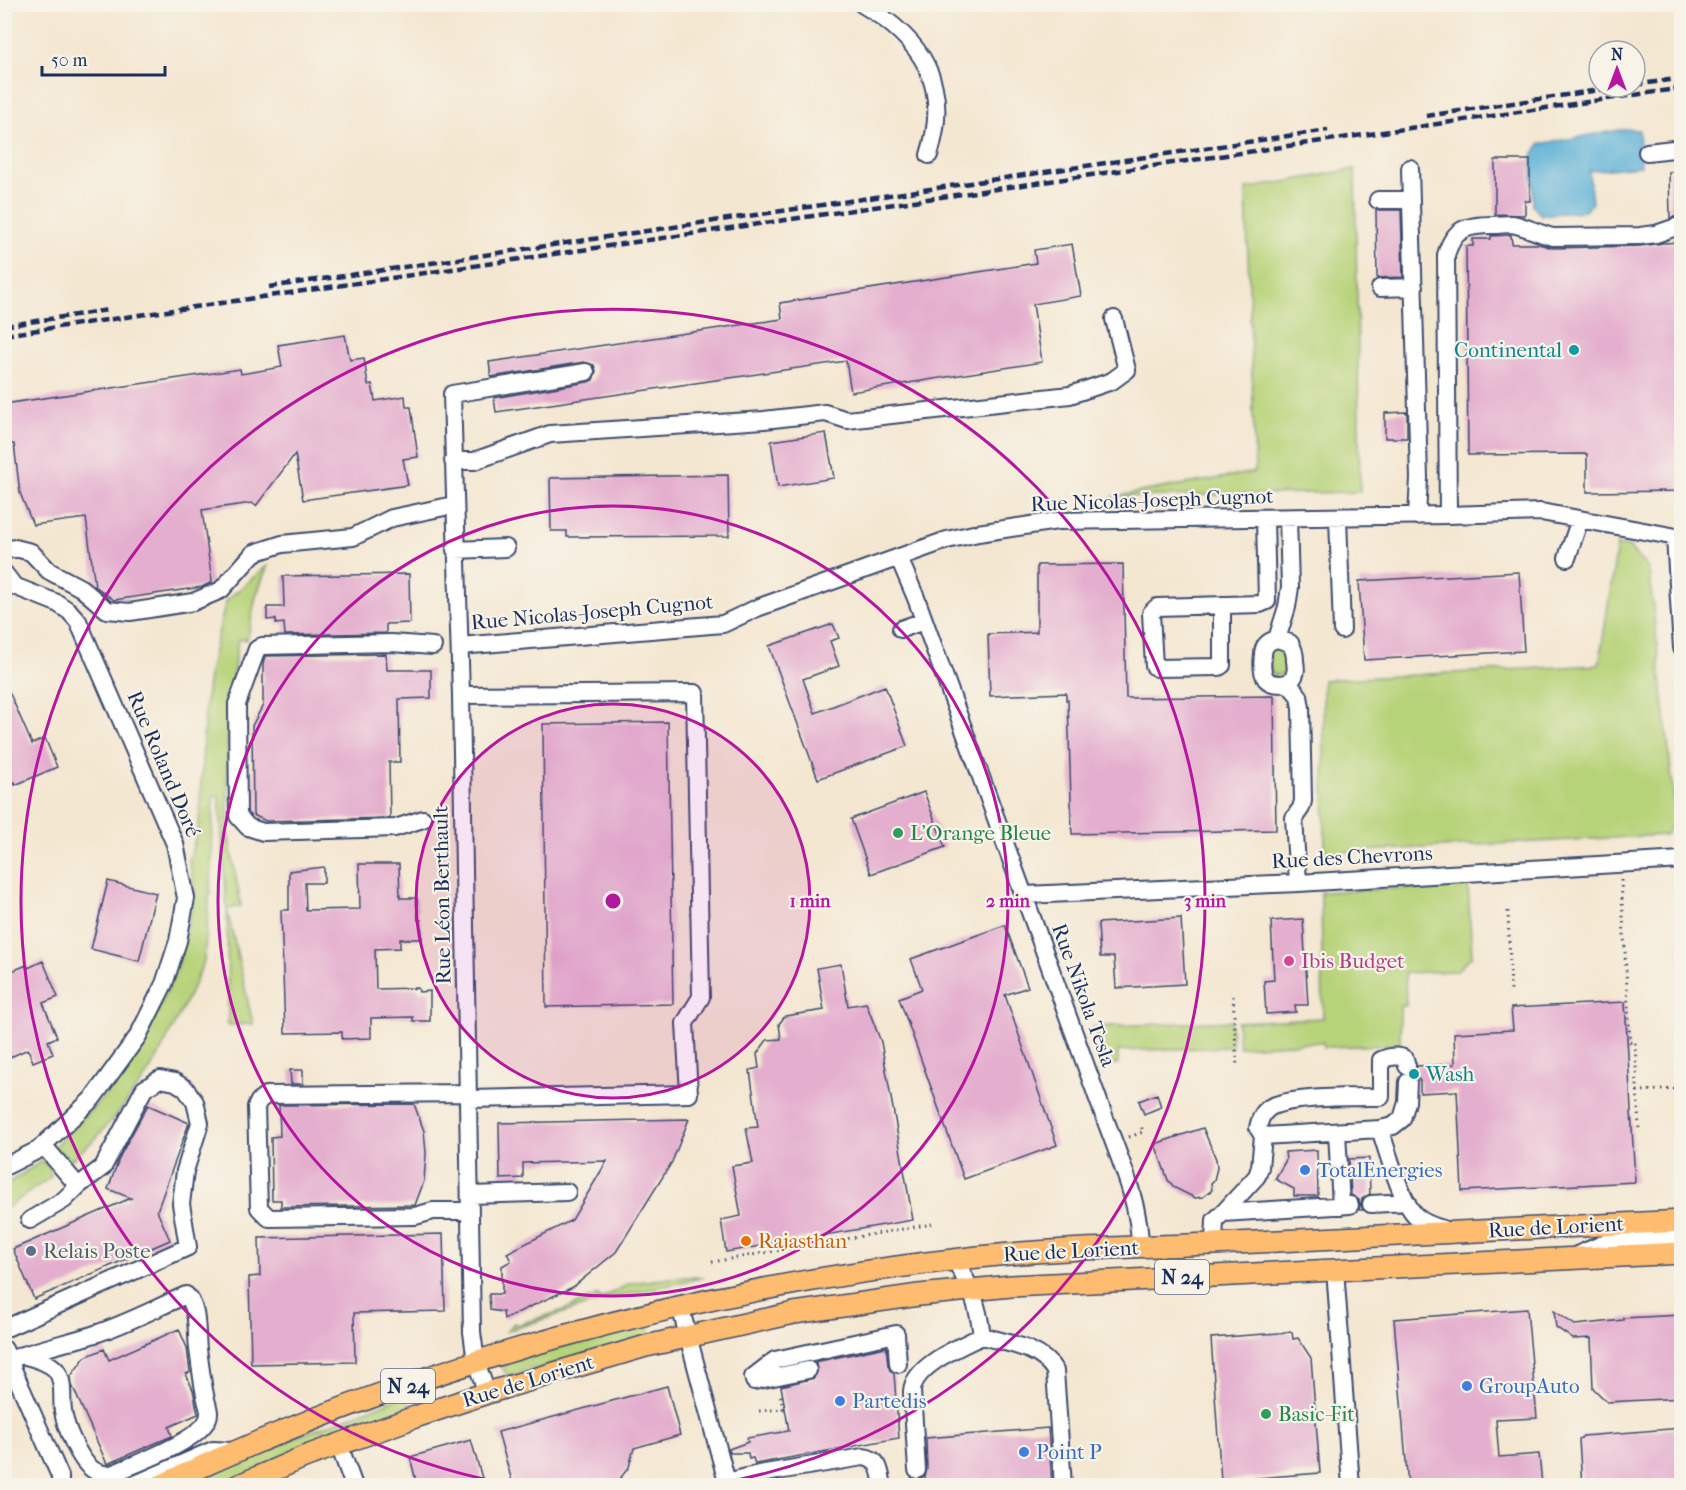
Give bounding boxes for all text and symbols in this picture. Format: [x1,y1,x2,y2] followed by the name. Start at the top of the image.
[42,39,165,77] scale bar
[1587,39,1647,99] north arrow
[1611,45,1624,64] text: N
[51,50,88,71] text: 50 m
[1454,338,1562,362] place label: Continental
[1567,343,1581,357] marker: Continental
[1030,484,1274,516] street label: Rue Nicolas-Joseph Cugnot
[470,589,715,635] street label: Rue Nicolas-Joseph Cugnot
[122,687,206,841] street label: Rue Roland Doré
[428,805,456,985] street label: Rue Léon Berthault
[910,821,1051,845] place label: L'Orange Bleue
[891,826,905,840] marker: L'Orange Bleue
[1271,841,1433,873] street label: Rue des Chevrons
[603,891,623,911] centre of rings
[789,891,831,912] text: 1 min
[986,891,1030,912] text: 2 min
[1184,891,1227,912] text: 3 min
[1047,920,1121,1070] street label: Rue Nikola Tesla
[1301,949,1405,973] place label: Ibis Budget
[1282,954,1296,968] marker: Ibis Budget
[1425,1062,1475,1086] place label: Wash
[1407,1067,1421,1081] marker: Wash
[1317,1158,1443,1182] place label: TotalEnergies
[1298,1163,1312,1177] marker: TotalEnergies
[1487,1211,1625,1243] street label: Rue de Lorient
[758,1229,847,1253] place label: Rajasthan
[739,1234,753,1248] marker: Rajasthan
[1002,1235,1140,1267] street label: Rue de Lorient
[43,1239,151,1263] place label: Relais Poste
[24,1244,38,1258] marker: Relais Poste
[1155,1260,1209,1294] road number: N 24
[459,1349,597,1412] street label: Rue de Lorient
[381,1369,435,1403] road number: N 24
[1479,1374,1580,1398] place label: GroupAuto
[1460,1379,1474,1393] marker: GroupAuto
[852,1389,927,1413] place label: Partedis
[833,1394,847,1408] marker: Partedis
[1278,1402,1355,1426] place label: Basic-Fit
[1259,1407,1273,1421] marker: Basic-Fit
[1036,1440,1102,1464] place label: Point P
[1017,1445,1031,1459] marker: Point P

